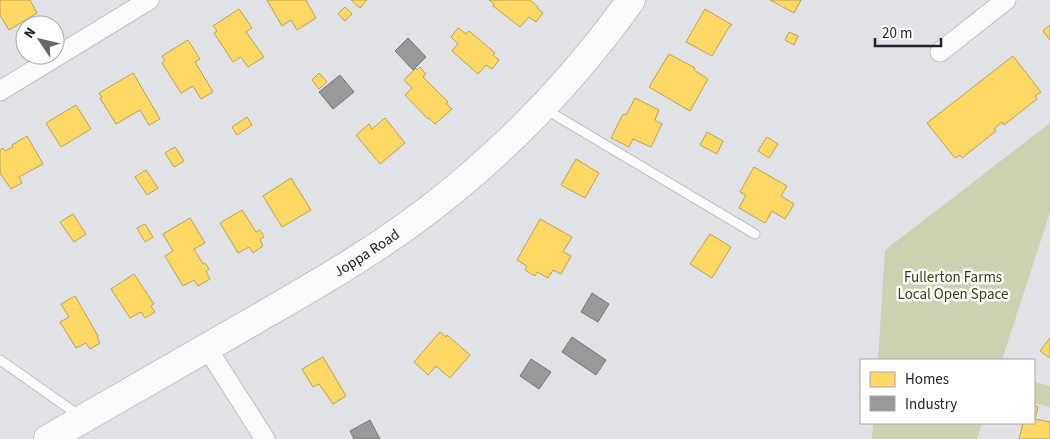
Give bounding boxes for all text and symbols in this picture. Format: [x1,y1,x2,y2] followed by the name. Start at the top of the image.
[15,15,65,65] north arrow
[875,15,941,47] scale bar
[882,23,912,44] text: 20 m
[19,24,41,43] text: N
[330,224,404,282] street label: Joppa Road
[898,267,1008,305] park label: Fullerton Farms Local Open Space
[860,359,1035,424] legend
[905,369,949,390] text: Homes
[905,394,957,415] text: Industry

